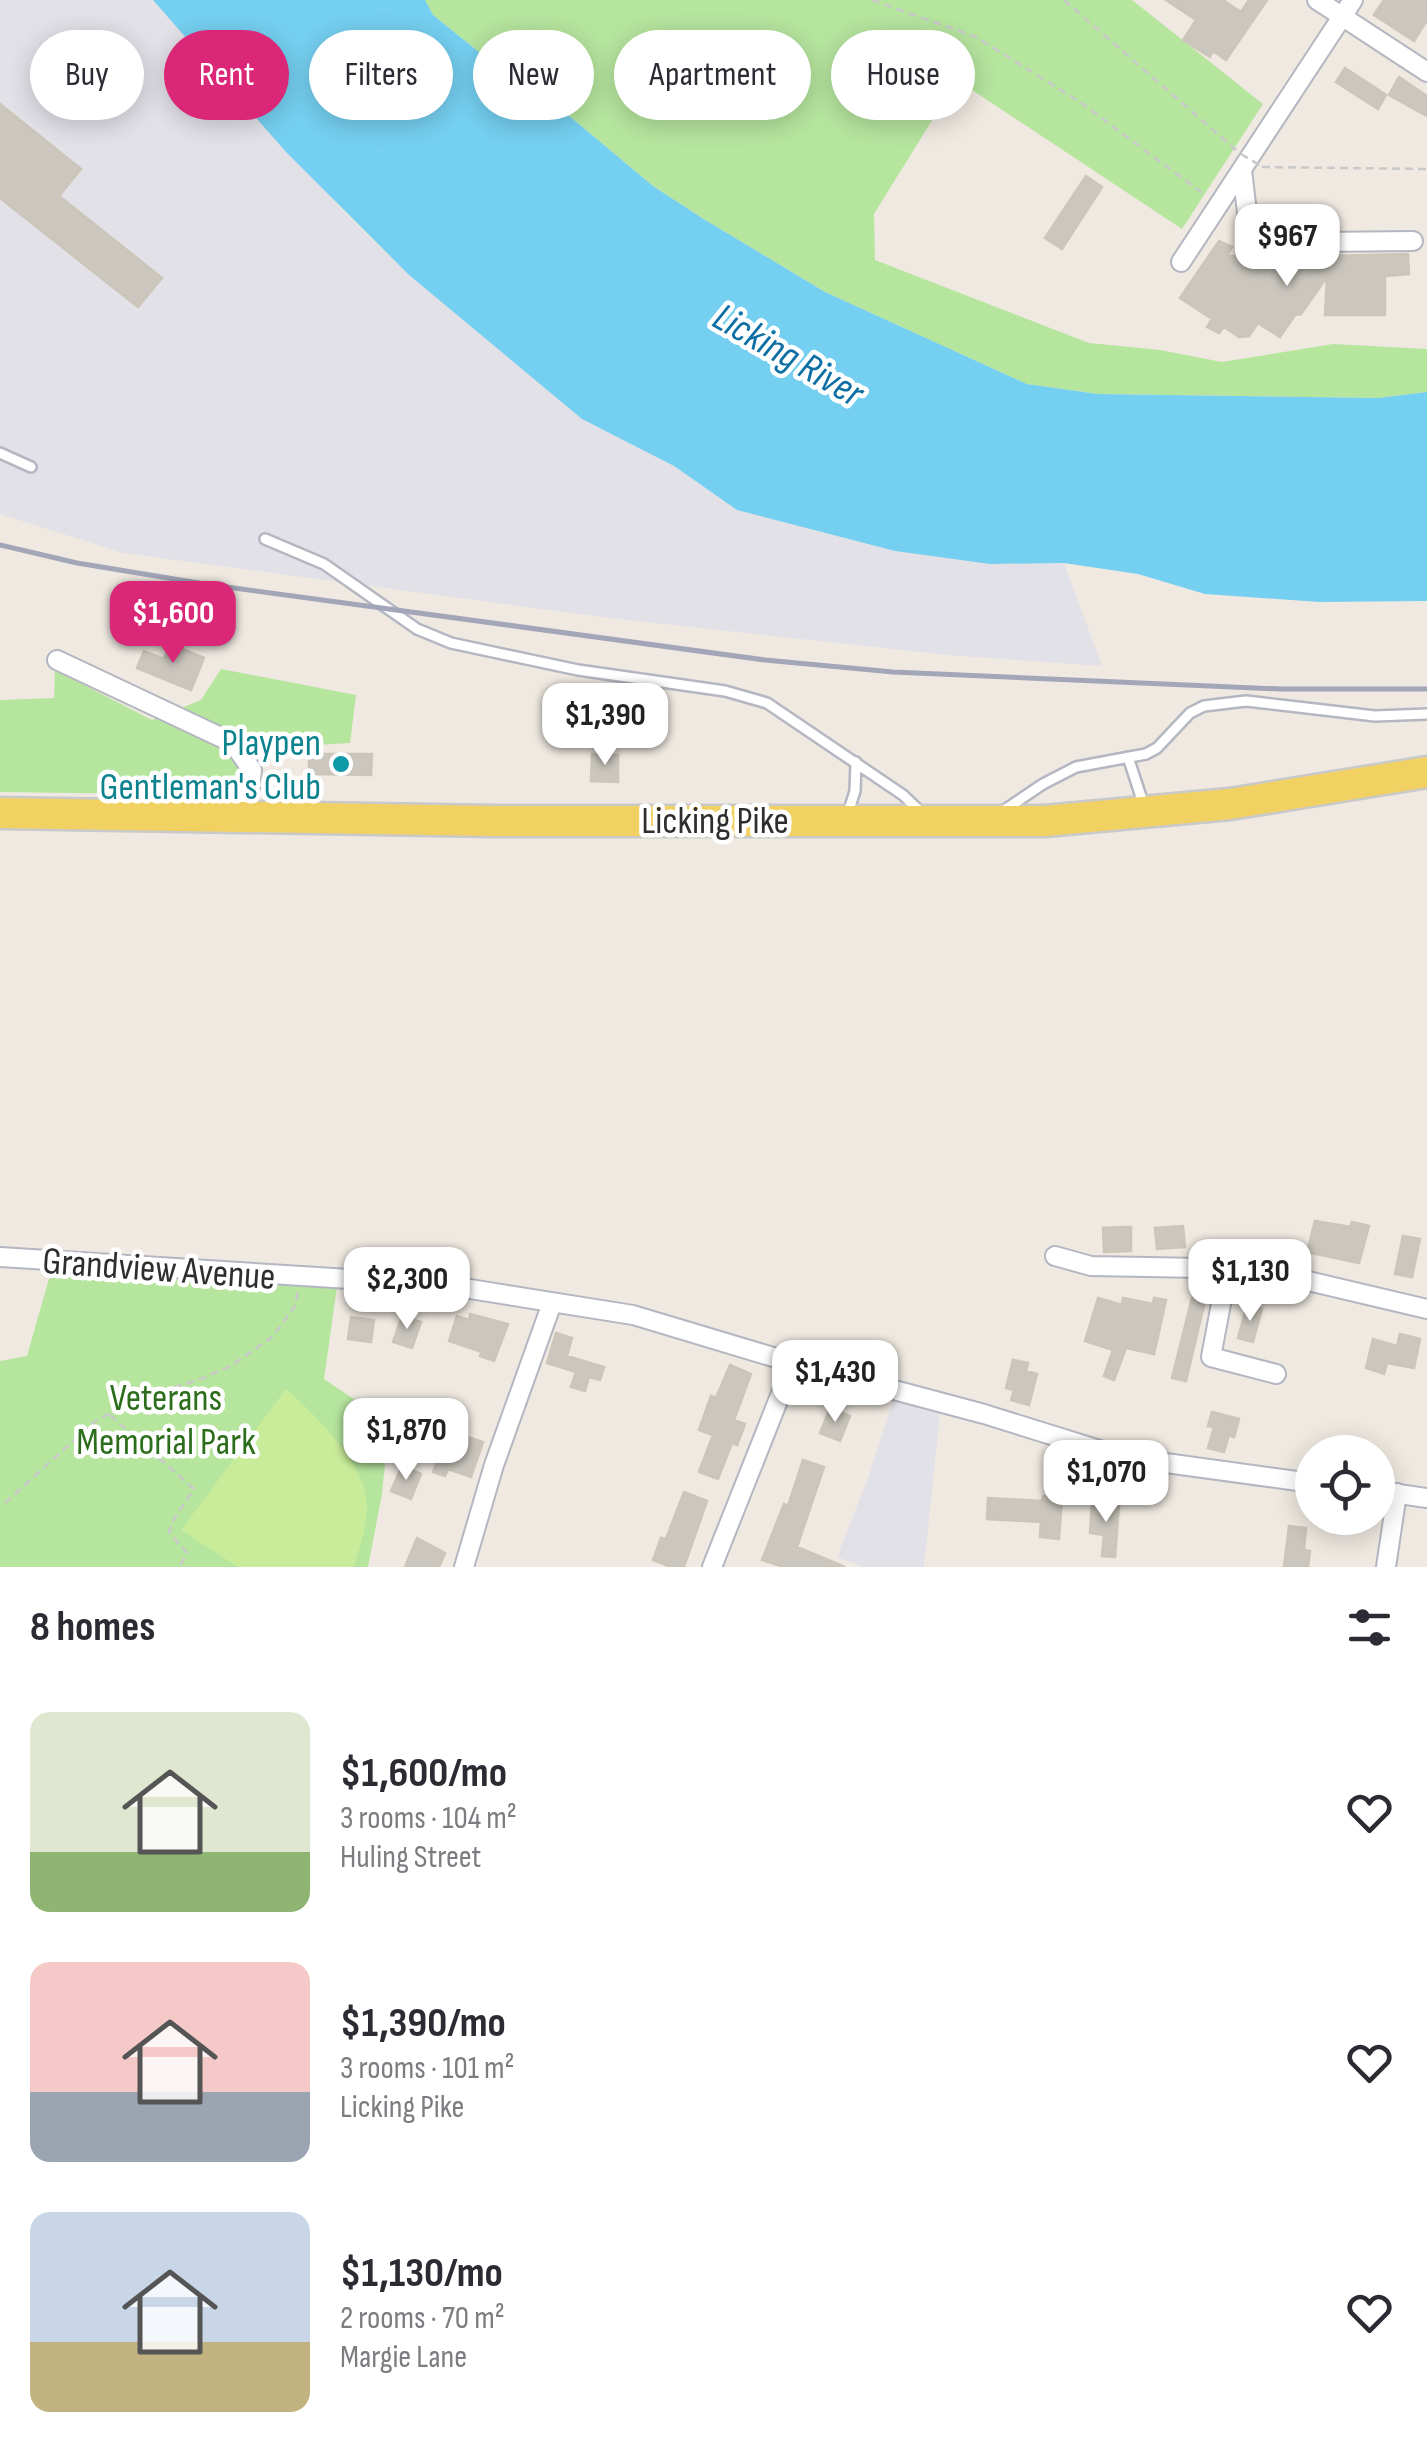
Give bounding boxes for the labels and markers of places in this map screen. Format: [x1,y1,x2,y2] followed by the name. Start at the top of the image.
[1228,204,1346,289] pin: $967
[92,581,254,666] pin: $1,600
[524,683,686,768] pin: $1,390
[99,721,321,810] place label: Playpen Gentleman's Club
[330,753,352,775] marker: Playpen Gentleman's Club
[1169,1239,1331,1324] pin: $1,130
[326,1247,488,1332] pin: $2,300
[754,1340,916,1425] pin: $1,430
[325,1398,487,1483] pin: $1,870
[1025,1440,1187,1525] pin: $1,070

